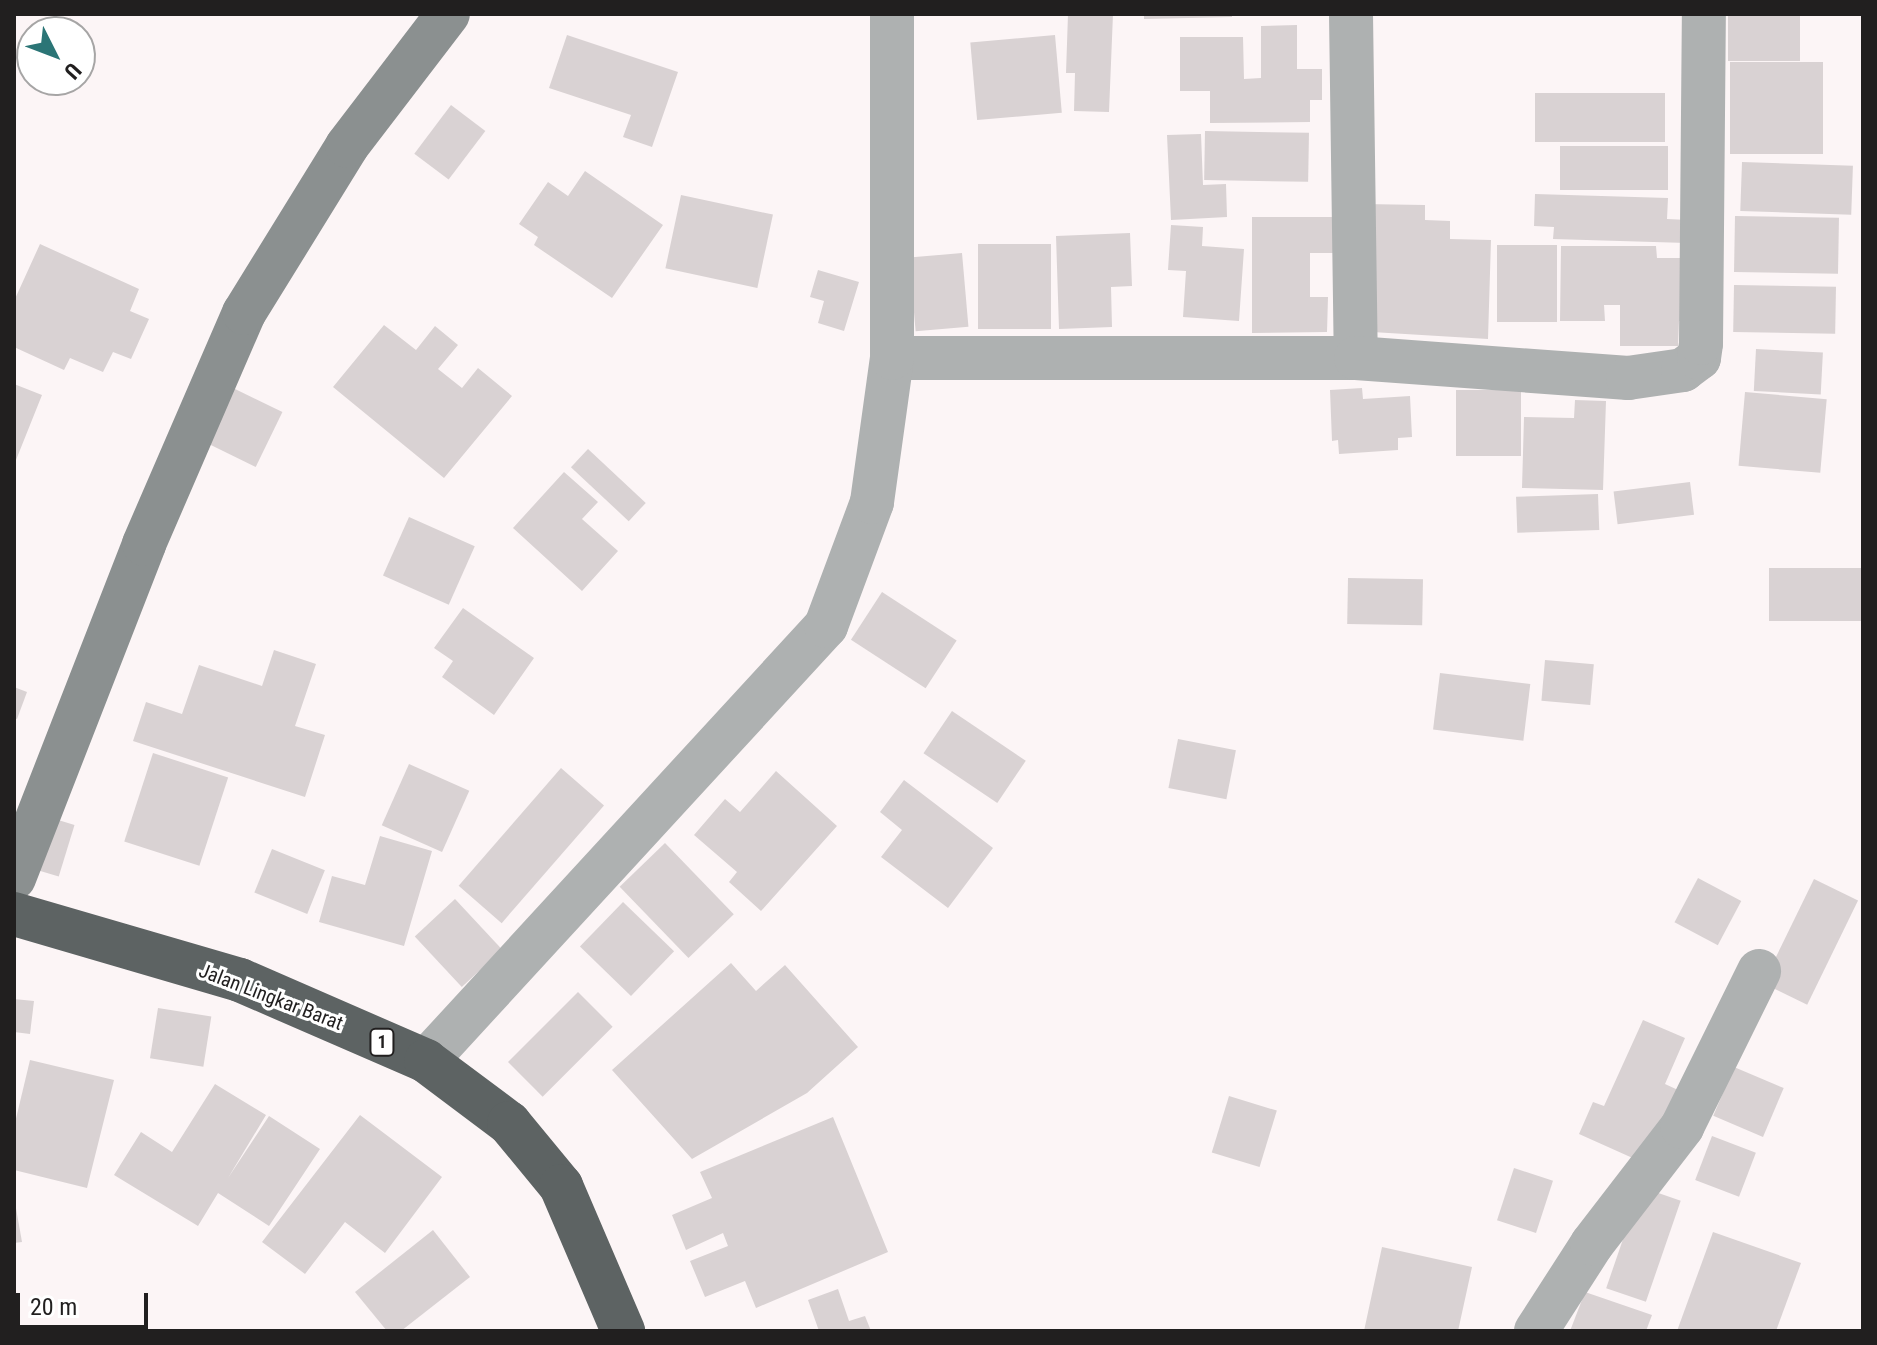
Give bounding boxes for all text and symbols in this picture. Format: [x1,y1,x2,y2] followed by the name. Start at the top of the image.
[16,16,96,96] north arrow
[59,58,86,84] text: U
[196,959,346,1035] street label: Jalan Lingkar Barat
[368,1028,396,1056] road number: 1
[20,1277,152,1327] scale bar
[30,1293,77,1321] text: 20 m

